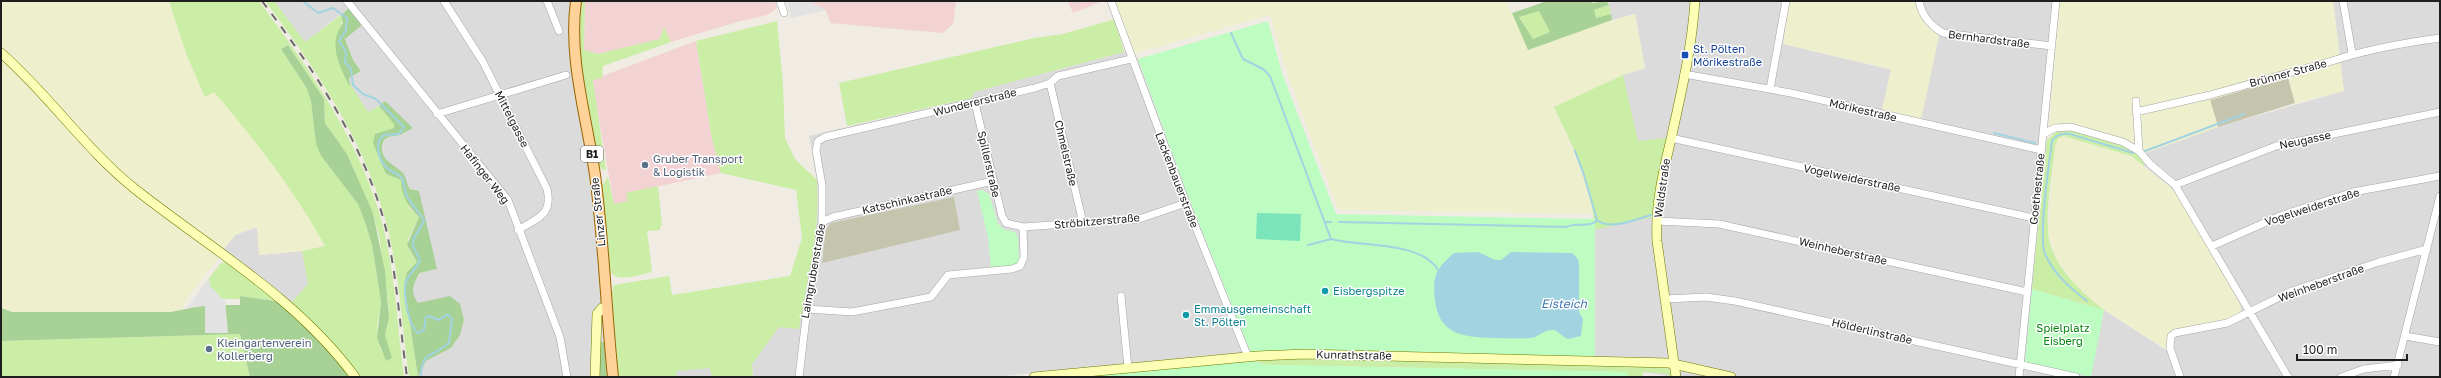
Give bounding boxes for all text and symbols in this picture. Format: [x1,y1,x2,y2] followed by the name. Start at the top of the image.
[1948,27,2031,50] street label: Bernhardstraße
[1693,42,1762,68] place label: St. Pölten Mörikestraße
[1680,50,1690,60] marker: St. Pölten Mörikestraße
[2248,56,2328,89] street label: Brünner Straße
[932,85,1018,118] street label: Wundererstraße
[493,88,532,149] street label: Mittelgasse
[1828,95,1898,124] street label: Mörikestraße
[1053,119,1080,187] street label: Chmelstraße
[2278,128,2332,151] street label: Neugasse
[976,129,1003,198] street label: Spillerstraße
[1153,130,1202,229] street label: Lackenbauerstraße
[458,141,513,206] street label: Hafinger Weg
[581,146,603,162] road number: B1
[653,152,743,178] place label: Gruber Transport & Logistik
[2026,153,2047,225] street label: Goethestraße
[1651,157,1672,218] street label: Waldstraße
[640,160,650,170] marker: Gruber Transport & Logistik
[1802,161,1902,194] street label: Vogelweiderstraße
[587,177,608,247] street label: Linzer Straße
[861,183,953,216] street label: Katschinkastraße
[2263,185,2361,228] street label: Vogelweiderstraße
[1054,210,1140,231] street label: Ströbitzerstraße
[798,222,827,319] street label: Laimgrubenstraße
[1798,234,1889,267] street label: Weinheberstraße
[2276,261,2365,304] street label: Weinheberstraße
[1333,284,1405,297] place label: Eisbergspitze
[1320,286,1330,296] marker: Eisbergspitze
[1541,296,1588,311] water label: Eisteich
[1194,302,1311,328] place label: Emmausgemeinschaft St. Pölten
[1181,310,1191,320] marker: Emmausgemeinschaft St. Pölten
[1830,315,1914,346] street label: Hölderlinstraße
[2036,321,2090,347] park label: Spielplatz Eisberg
[217,336,311,362] place label: Kleingartenverein Kollerberg
[2297,336,2407,362] scale bar
[2303,342,2337,357] text: 100 m
[204,344,214,354] marker: Kleingartenverein Kollerberg
[1316,347,1392,362] street label: Kunrathstraße

